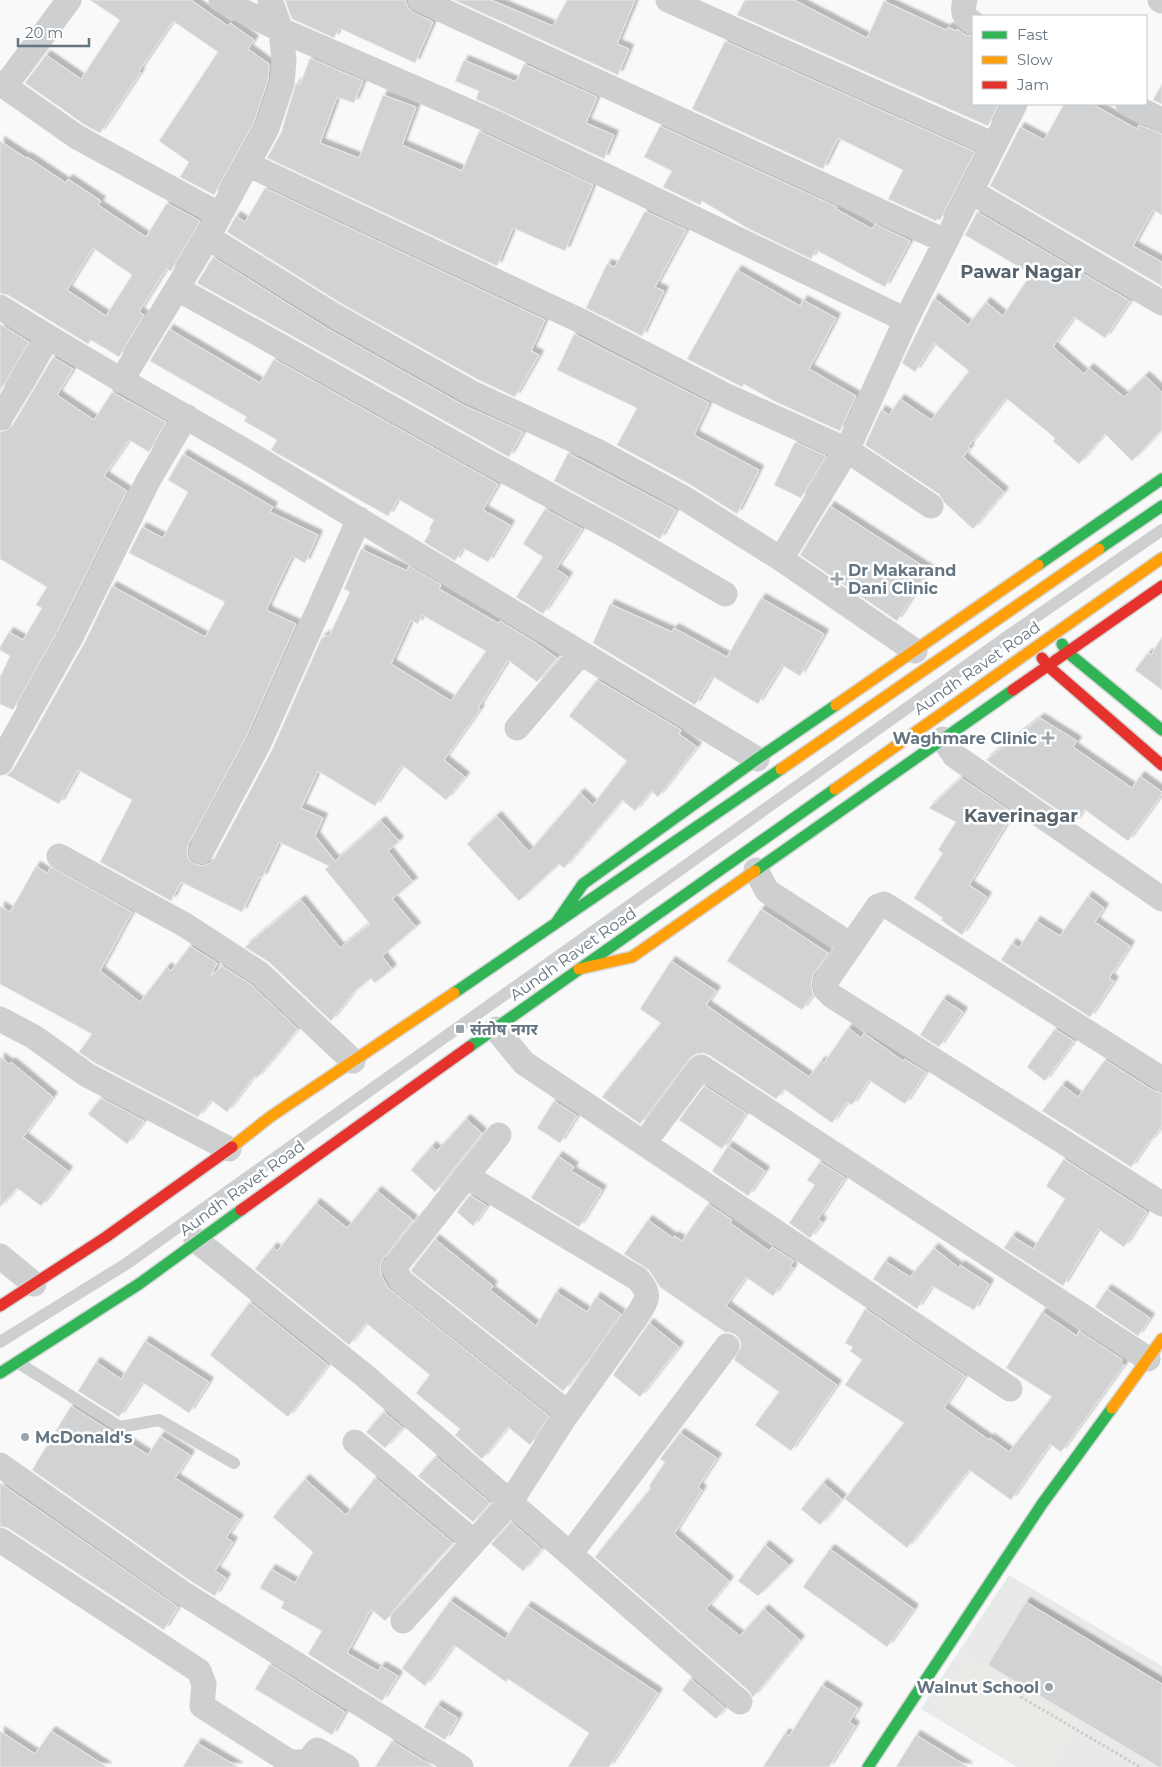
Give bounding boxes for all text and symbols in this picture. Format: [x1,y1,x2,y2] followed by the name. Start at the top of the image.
[18,15,89,47] scale bar
[972,15,1147,105] legend
[25,23,63,42] text: 20 m
[1017,25,1048,44] text: Fast
[1017,50,1053,69] text: Slow
[1016,75,1049,94] text: Jam
[960,261,1082,283] district label: Pawar Nagar
[848,561,956,598] place label: Dr Makarand Dani Clinic
[830,572,844,586] marker: Dr Makarand Dani Clinic
[910,617,1044,719] street label: Aundh Ravet Road
[892,729,1038,748] place label: Waghmare Clinic
[1041,731,1055,745] marker: Waghmare Clinic
[964,805,1078,827] district label: Kaverinagar
[506,903,640,1005] street label: Aundh Ravet Road
[470,1020,539,1039] place label: संतोष नगर
[454,1023,466,1035] marker: संतोष नगर
[176,1136,308,1240] street label: Aundh Ravet Road
[35,1428,133,1447] place label: McDonald's
[19,1431,31,1443] marker: McDonald's
[917,1678,1039,1697] place label: Walnut School
[1043,1681,1055,1693] marker: Walnut School

